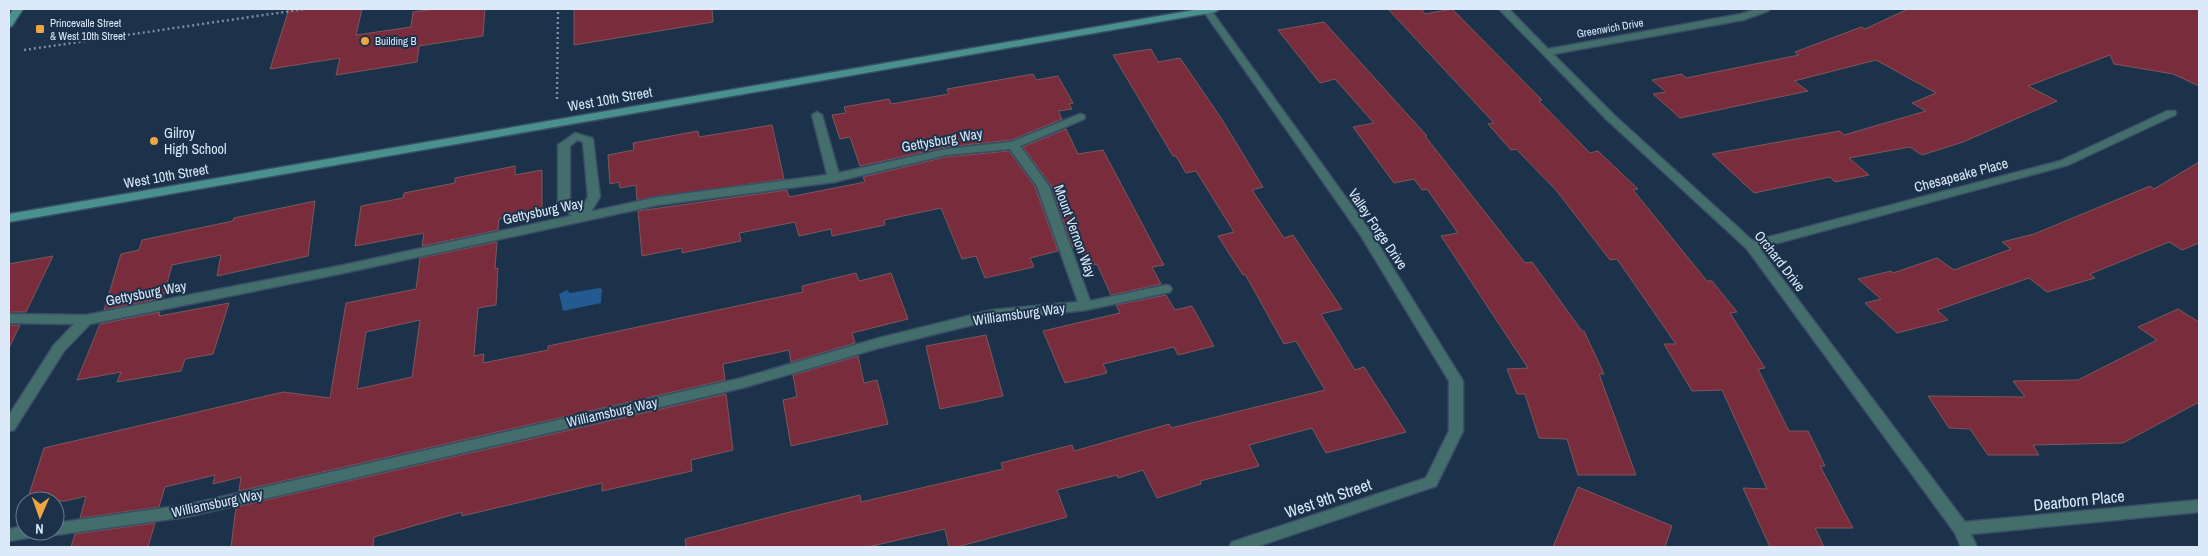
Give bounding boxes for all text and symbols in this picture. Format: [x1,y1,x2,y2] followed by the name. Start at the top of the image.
[1575,15,1645,41] street label: Greenwich Drive
[50,16,126,43] place label: Princevalle Street & West 10th Street
[34,23,46,35] marker: Princevalle Street & West 10th Street
[375,34,417,48] place label: Building B
[359,35,371,47] marker: Building B
[566,83,654,115] street label: West 10th Street
[164,124,227,158] place label: Gilroy High School
[900,124,984,156] street label: Gettysburg Way
[148,135,160,147] marker: Gilroy High School
[1912,154,2010,196] street label: Chesapeake Place
[122,160,210,192] street label: West 10th Street
[1050,182,1100,280] street label: Mount Vernon Way
[1344,185,1412,273] street label: Valley Forge Drive
[501,194,585,228] street label: Gettysburg Way
[1751,227,1809,295] street label: Orchard Drive
[104,276,188,310] street label: Gettysburg Way
[972,299,1066,329] street label: Williamsburg Way
[565,393,659,431] street label: Williamsburg Way
[1282,473,1375,523] street label: West 9th Street
[2033,484,2125,516] street label: Dearborn Place
[170,485,264,521] street label: Williamsburg Way
[15,491,65,541] north arrow
[35,520,44,538] text: N

